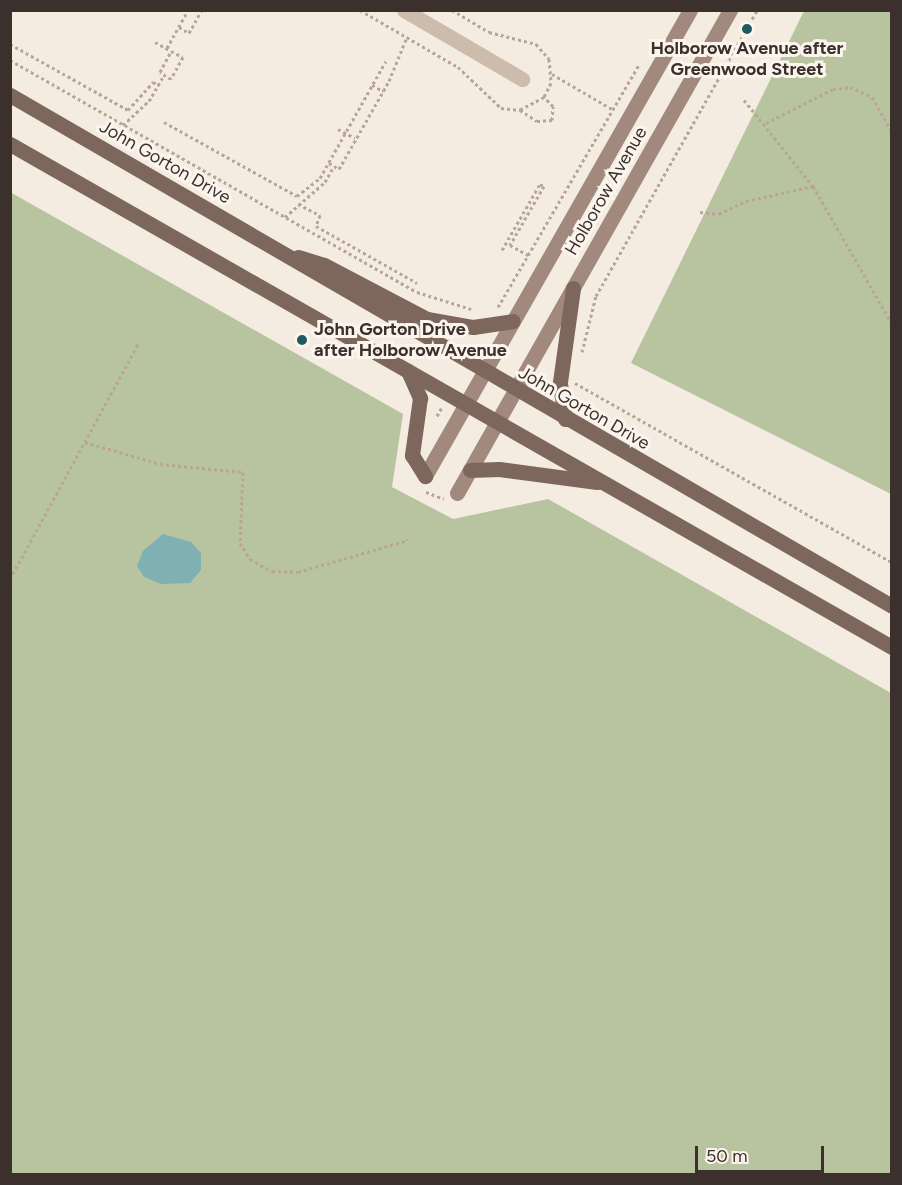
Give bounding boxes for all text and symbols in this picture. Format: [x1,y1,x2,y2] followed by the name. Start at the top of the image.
[740,22,754,36] marker: Holborow Avenue after Greenwood Street
[651,38,843,80] place label: Holborow Avenue after Greenwood Street
[96,116,234,208] street label: John Gorton Drive
[560,123,652,259] street label: Holborow Avenue
[314,319,507,362] place label: John Gorton Drive after Holborow Avenue
[295,333,309,347] marker: John Gorton Drive after Holborow Avenue
[515,362,653,454] street label: John Gorton Drive
[698,1134,827,1172] scale bar
[706,1145,748,1167] text: 50 m

